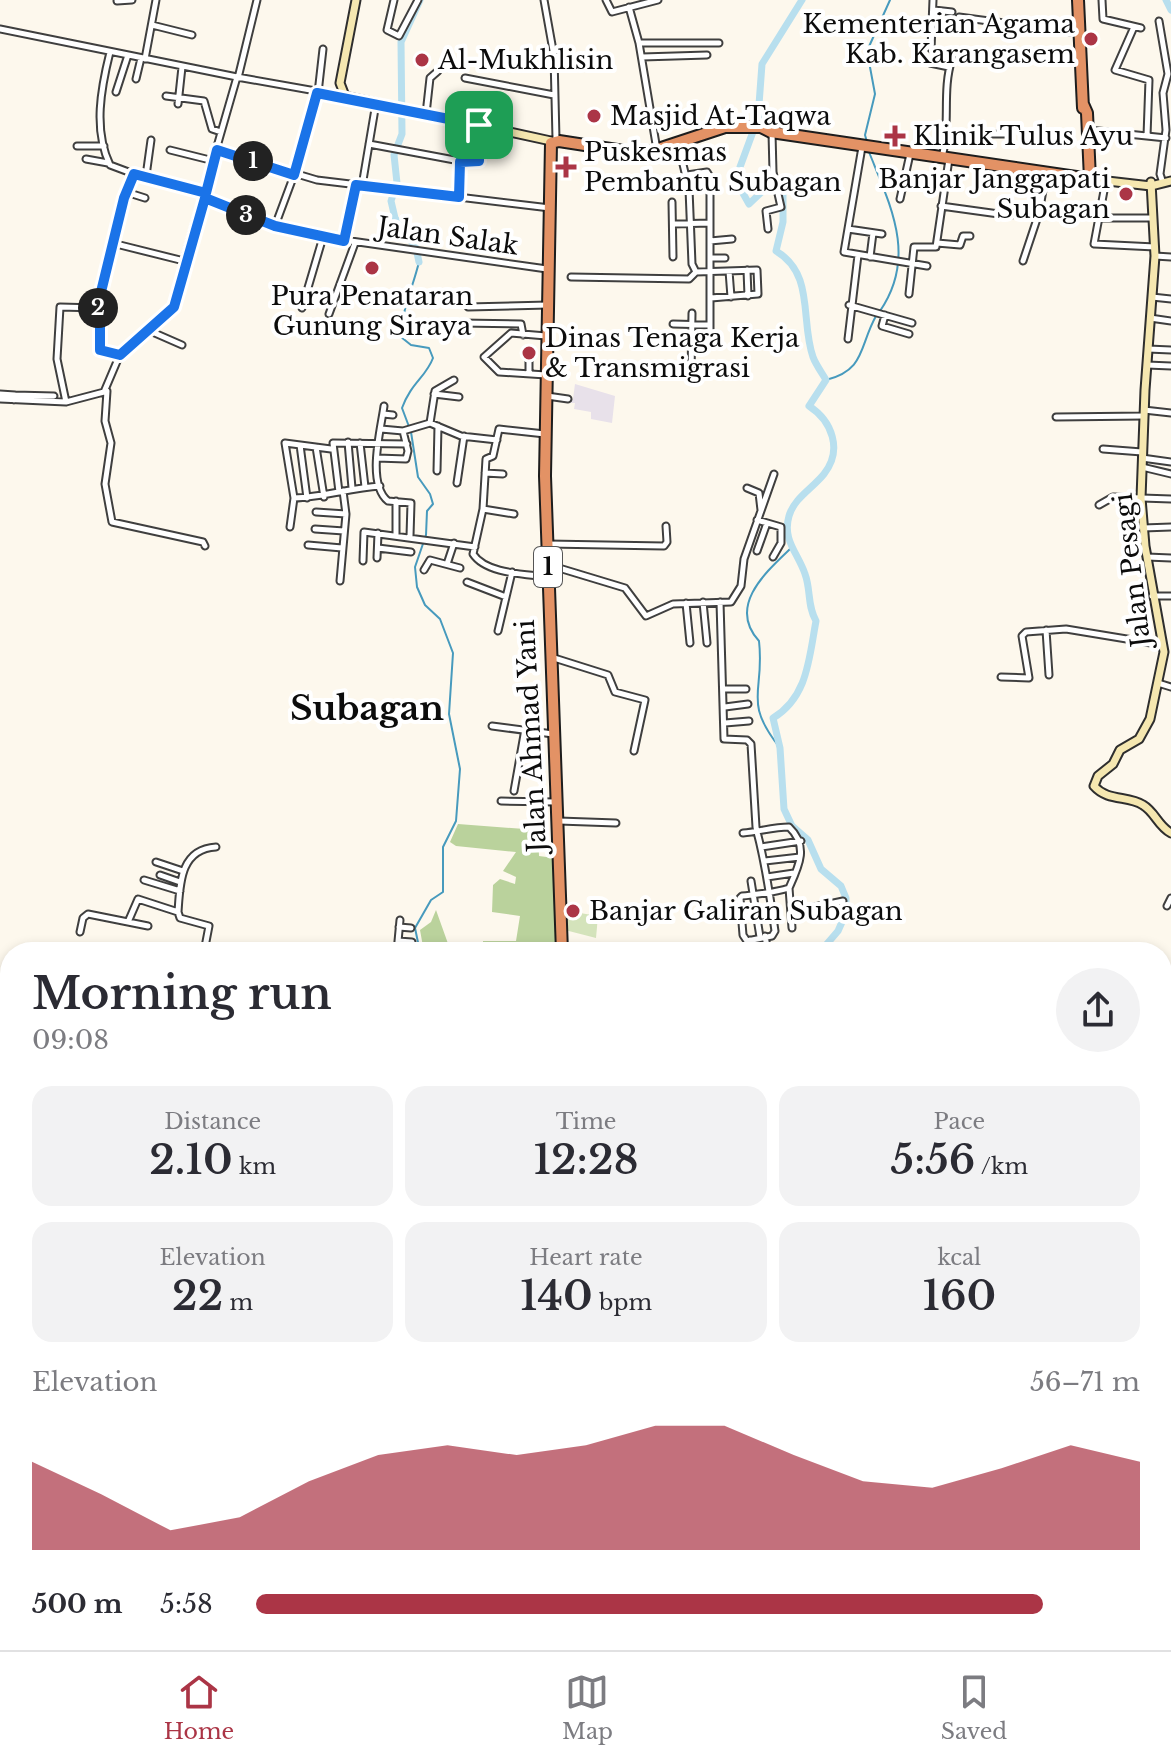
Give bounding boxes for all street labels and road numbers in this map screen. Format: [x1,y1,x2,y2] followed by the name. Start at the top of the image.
[372,210,521,262] street label: Jalan Salak
[1107,491,1158,652] street label: Jalan Pesagi
[534,547,562,587] road number: 1
[509,619,553,856] street label: Jalan Ahmad Yani

